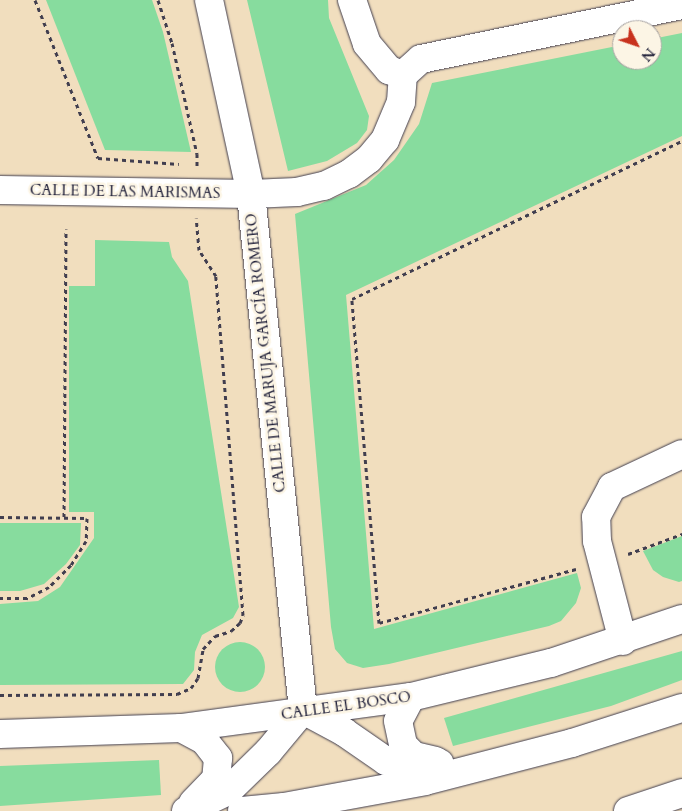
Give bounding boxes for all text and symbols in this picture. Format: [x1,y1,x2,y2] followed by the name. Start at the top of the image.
[612,20,662,70] north arrow
[637,44,659,65] text: N
[30,181,220,203] street label: CALLE DE LAS MARISMAS
[242,213,290,493] street label: CALLE DE MARUJA GARCÍA ROMERO
[280,688,412,724] street label: CALLE EL BOSCO

